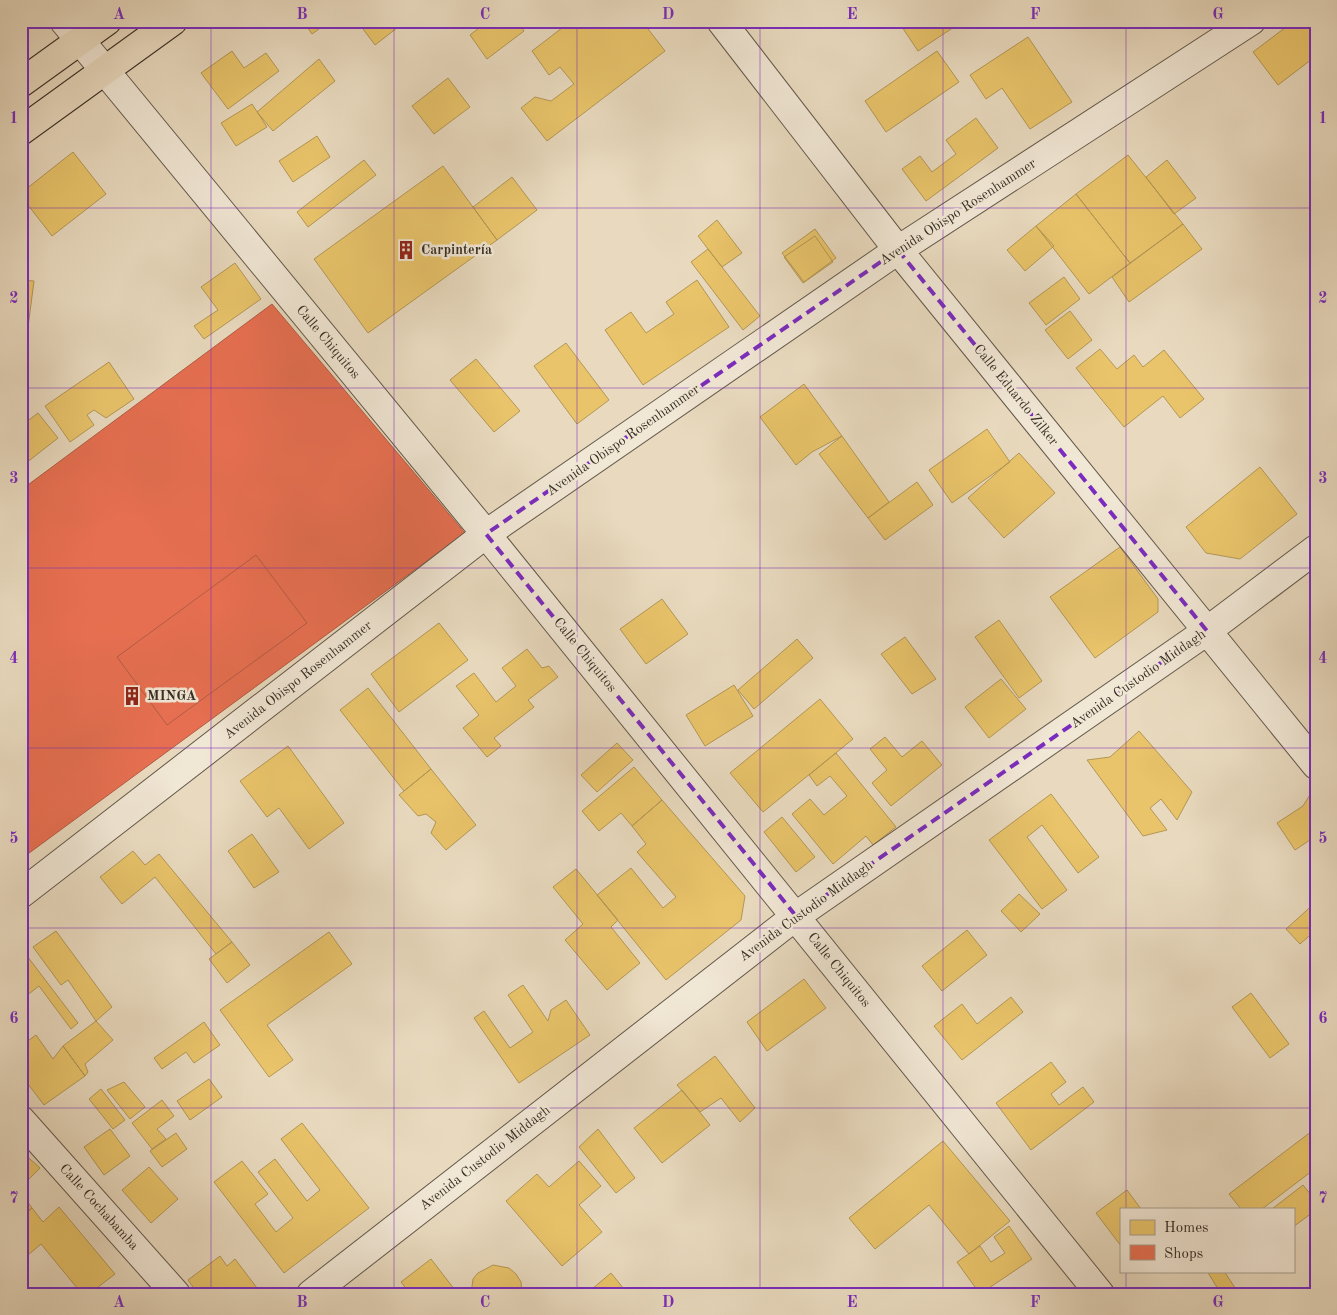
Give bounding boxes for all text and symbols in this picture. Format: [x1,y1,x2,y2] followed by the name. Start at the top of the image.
[113,7,125,23] text: A
[296,7,308,23] text: B
[480,7,490,23] text: C
[662,7,674,23] text: D
[846,7,858,23] text: E
[1030,7,1041,23] text: F
[1212,7,1224,23] text: G
[9,111,19,127] text: 1
[1318,111,1328,127] text: 1
[877,156,1039,268] street label: Avenida Obispo Rosenhammer
[395,239,417,261] building icon: Carpintería
[421,243,492,257] place label: Carpintería
[9,291,19,307] text: 2
[1318,291,1328,307] text: 2
[293,303,363,381] street label: Calle Chiquitos
[971,342,1061,448] street label: Calle Eduardo Zilker
[544,382,702,498] street label: Avenida Obispo Rosenhammer
[9,471,19,487] text: 3
[1318,471,1328,487] text: 3
[551,615,619,695] street label: Calle Chiquitos
[221,618,375,742] street label: Avenida Obispo Rosenhammer
[1068,627,1208,731] street label: Avenida Custodio Middagh
[9,651,19,667] text: 4
[1318,651,1328,667] text: 4
[121,685,143,707] building icon: MINGA
[147,689,197,703] place label: MINGA
[9,831,19,847] text: 5
[1318,831,1328,847] text: 5
[737,858,876,964] street label: Avenida Custodio Middagh
[805,930,873,1010] street label: Calle Chiquitos
[9,1011,19,1027] text: 6
[1318,1011,1328,1027] text: 6
[417,1103,553,1213] street label: Avenida Custodio Middagh
[57,1161,141,1253] street label: Calle Cochabamba
[9,1191,19,1207] text: 7
[1318,1191,1328,1207] text: 7
[1120,1208,1294,1272] legend
[1164,1221,1209,1236] text: Homes
[1164,1247,1203,1262] text: Shops
[113,1295,125,1311] text: A
[296,1295,308,1311] text: B
[480,1295,490,1311] text: C
[662,1295,674,1311] text: D
[846,1295,858,1311] text: E
[1030,1295,1041,1311] text: F
[1212,1295,1224,1311] text: G

